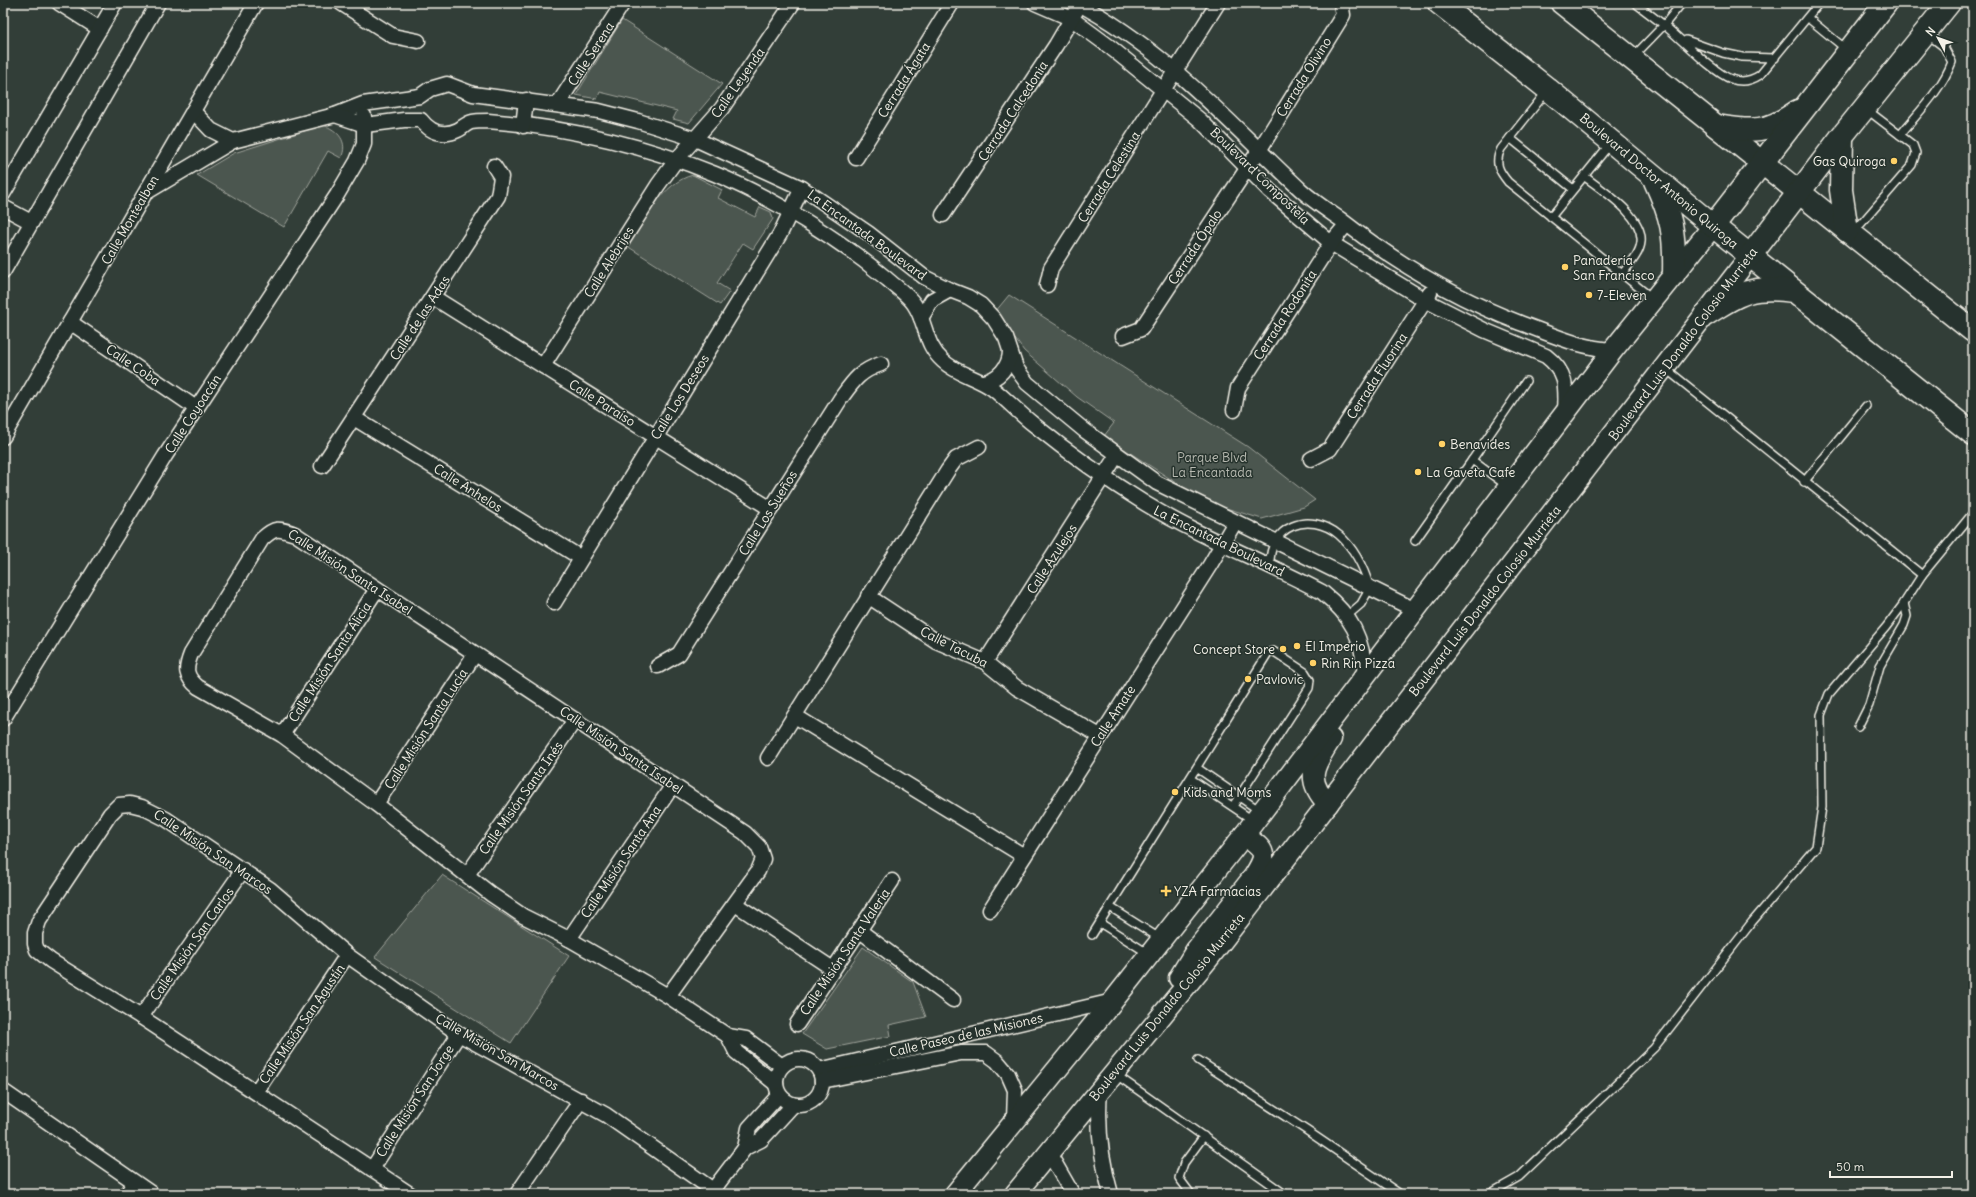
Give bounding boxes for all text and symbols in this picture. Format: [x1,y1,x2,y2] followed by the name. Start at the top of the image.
[1918,18,1958,58] north arrow
[564,19,618,89] street label: Calle Serena
[1923,24,1938,39] text: N
[1273,34,1335,120] street label: Cerrada Olivino
[873,38,934,121] street label: Cerrada Ágata
[707,44,769,122] street label: Calle Leyenda
[974,58,1052,164] street label: Cerrada Calcedonia
[1576,110,1742,252] street label: Boulevard Doctor Antonio Quiroga
[1207,124,1313,228] street label: Boulevard Compostela
[1074,128,1144,226] street label: Cerrada Celestina
[1813,153,1886,170] place label: Gas Quiroga
[1889,156,1899,166] marker: Gas Quiroga
[97,172,163,268] street label: Calle Montealban
[804,186,930,284] street label: La Encantada Boulevard
[1164,206,1226,288] street label: Cerrada Ópalo
[580,223,638,301] street label: Calle Alebrijes
[1605,244,1761,444] street label: Boulevard Luis Donaldo Colosio Murrieta
[1573,252,1654,284] place label: Panadería San Francisco
[1560,262,1570,272] marker: Panadería San Francisco
[1250,267,1320,363] street label: Cerrada Rodonita
[386,272,454,364] street label: Calle de las Adas
[1597,287,1647,304] place label: 7-Eleven
[1584,290,1594,300] marker: 7-Eleven
[1343,330,1411,422] street label: Cerrada Fluorina
[102,341,164,389] street label: Calle Coba
[647,351,713,443] street label: Calle Los Deseos
[161,371,225,457] street label: Calle Coyoacán
[566,376,638,430] street label: Calle Paraíso
[1450,436,1510,453] place label: Benavides
[1437,439,1447,449] marker: Benavides
[1172,449,1252,481] park label: Parque Blvd La Encantada
[430,460,506,516] street label: Calle Anhelos
[1426,464,1515,481] place label: La Gaveta Cafe
[735,467,801,559] street label: Calle Los Sueños
[1413,467,1423,477] marker: La Gaveta Cafe
[1151,502,1288,580] street label: La Encantada Boulevard
[1405,502,1565,700] street label: Boulevard Luis Donaldo Colosio Murrieta
[1023,521,1081,597] street label: Calle Azulejos
[285,525,415,619] street label: Calle Misión Santa Isabel
[285,599,375,725] street label: Calle Misión Santa Alicia
[917,623,991,671] street label: Calle Tacuba
[1305,638,1366,655] place label: El Imperio
[1193,641,1275,658] place label: Concept Store
[1292,641,1302,651] marker: El Imperio
[1278,644,1288,654] marker: Concept Store
[1321,655,1395,672] place label: Rin Rin Pizza
[1308,658,1318,668] marker: Rin Rin Pizza
[381,666,471,792] street label: Calle Misión Santa Lucía
[1256,671,1304,688] place label: Pavlovic
[1243,674,1253,684] marker: Pavlovic
[1087,682,1139,750] street label: Calle Amate
[556,702,686,798] street label: Calle Misión Santa Isabel
[475,738,567,858] street label: Calle Misión Santa Inés
[1183,784,1271,801] place label: Kids and Moms
[1170,787,1180,797] marker: Kids and Moms
[577,802,665,922] street label: Calle Misión Santa Ana
[150,806,276,898] street label: Calle Misión San Marcos
[1174,883,1261,900] place label: YZA Farmacias
[146,884,238,1004] street label: Calle Misión San Carlos
[796,885,894,1019] street label: Calle Misión Santa Valeria
[1161,886,1171,896] marker: YZA Farmacias
[1086,909,1248,1105] street label: Boulevard Luis Donaldo Colosio Murrieta
[255,960,349,1087] street label: Calle Misión San Agustín
[888,1009,1045,1061] street label: Calle Paseo de las Misiones
[432,1010,562,1094] street label: Calle Misión San Marcos
[372,1042,458,1160] street label: Calle Misión San Jorge
[1830,1153,1952,1179] scale bar
[1836,1159,1865,1174] text: 50 m

